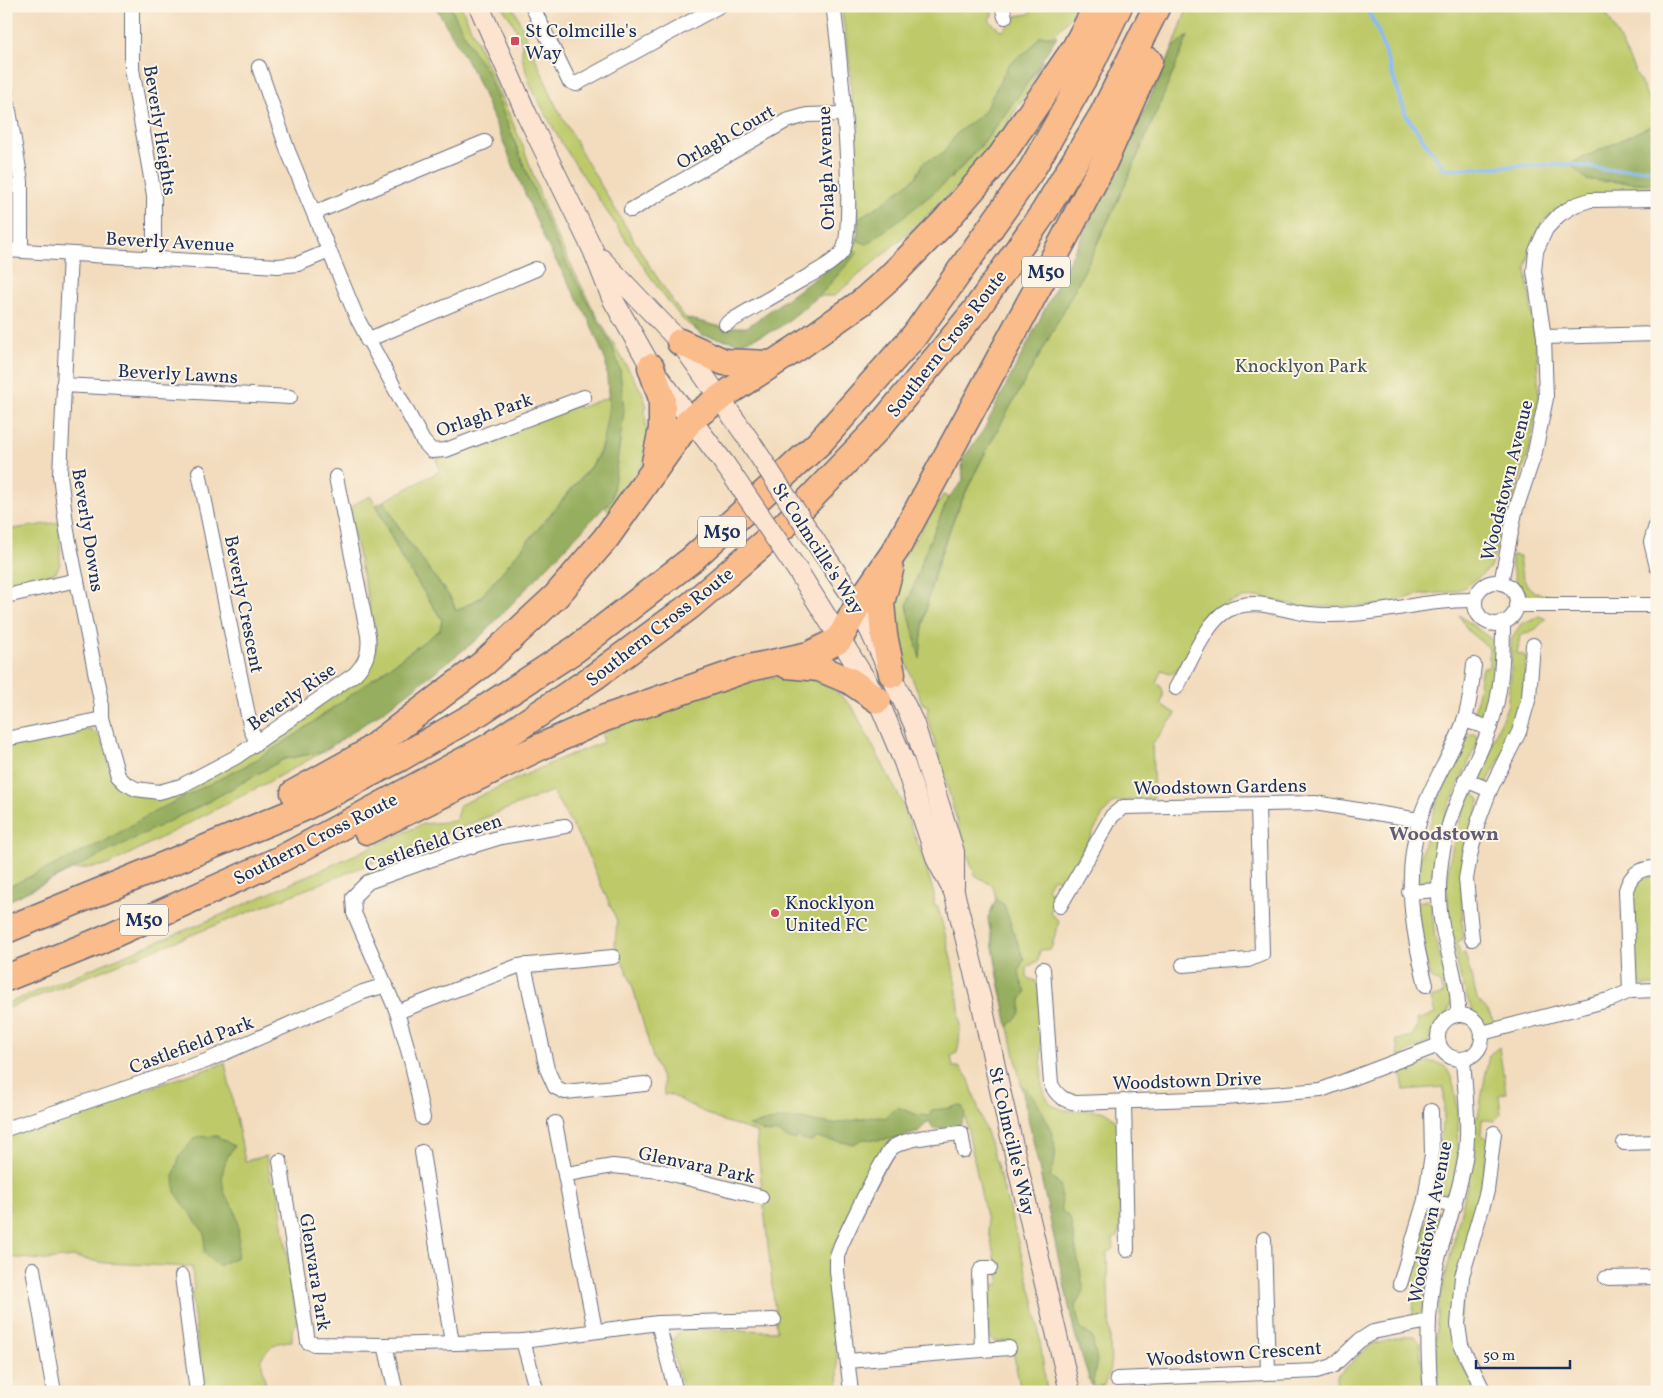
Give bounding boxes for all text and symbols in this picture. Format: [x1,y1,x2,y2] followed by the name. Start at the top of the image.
[525,19,637,67] place label: St Colmcille's Way
[509,35,521,47] marker: St Colmcille's Way
[136,63,182,197] street label: Beverly Heights
[672,99,780,176] street label: Orlagh Court
[812,106,842,230] street label: Orlagh Avenue
[105,227,235,259] street label: Beverly Avenue
[1022,256,1070,288] road number: M50
[882,265,1014,424] street label: Southern Cross Route
[1235,354,1367,380] park label: Knocklyon Park
[117,359,239,391] street label: Beverly Lawns
[433,387,536,445] street label: Orlagh Park
[1475,397,1541,564] street label: Woodstown Avenue
[64,467,110,594] street label: Beverly Downs
[765,478,870,620] street label: St Colmcille's Way
[698,516,746,548] road number: M50
[217,533,269,676] street label: Beverly Crescent
[581,562,740,694] street label: Southern Cross Route
[243,658,342,738] street label: Beverly Rise
[1133,773,1307,803] street label: Woodstown Gardens
[229,787,402,892] street label: Southern Cross Route
[361,808,506,880] street label: Castlefield Green
[1389,821,1499,849] district label: Woodstown
[785,891,875,939] place label: Knocklyon United FC
[120,904,168,936] road number: M50
[769,907,781,919] marker: Knocklyon United FC
[126,1010,258,1082] street label: Castlefield Park
[981,1064,1041,1218] street label: St Colmcille's Way
[1112,1066,1262,1098] street label: Woodstown Drive
[1402,1139,1459,1306] street label: Woodstown Avenue
[636,1141,757,1191] street label: Glenvara Park
[292,1212,336,1333] street label: Glenvara Park
[1146,1336,1323,1374] street label: Woodstown Crescent
[1476,1338,1569,1370] scale bar
[1483,1346,1515,1367] text: 50 m

